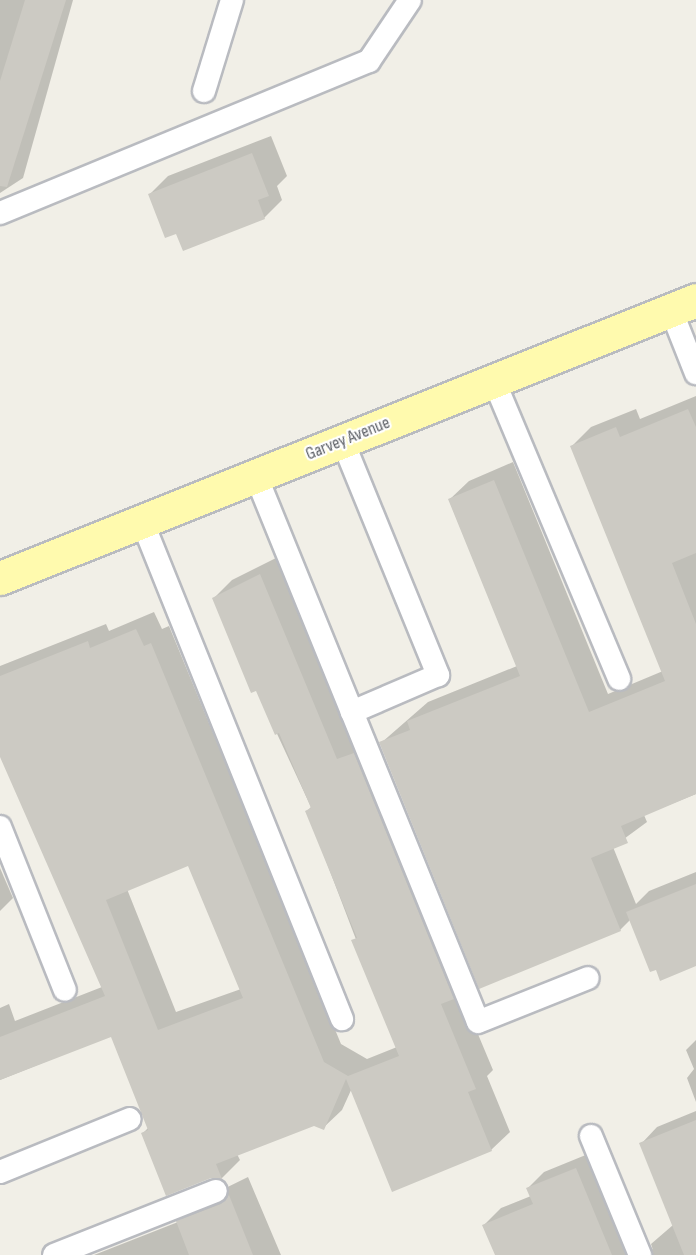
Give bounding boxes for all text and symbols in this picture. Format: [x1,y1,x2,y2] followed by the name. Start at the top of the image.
[303,412,393,466] street label: Garvey Avenue

